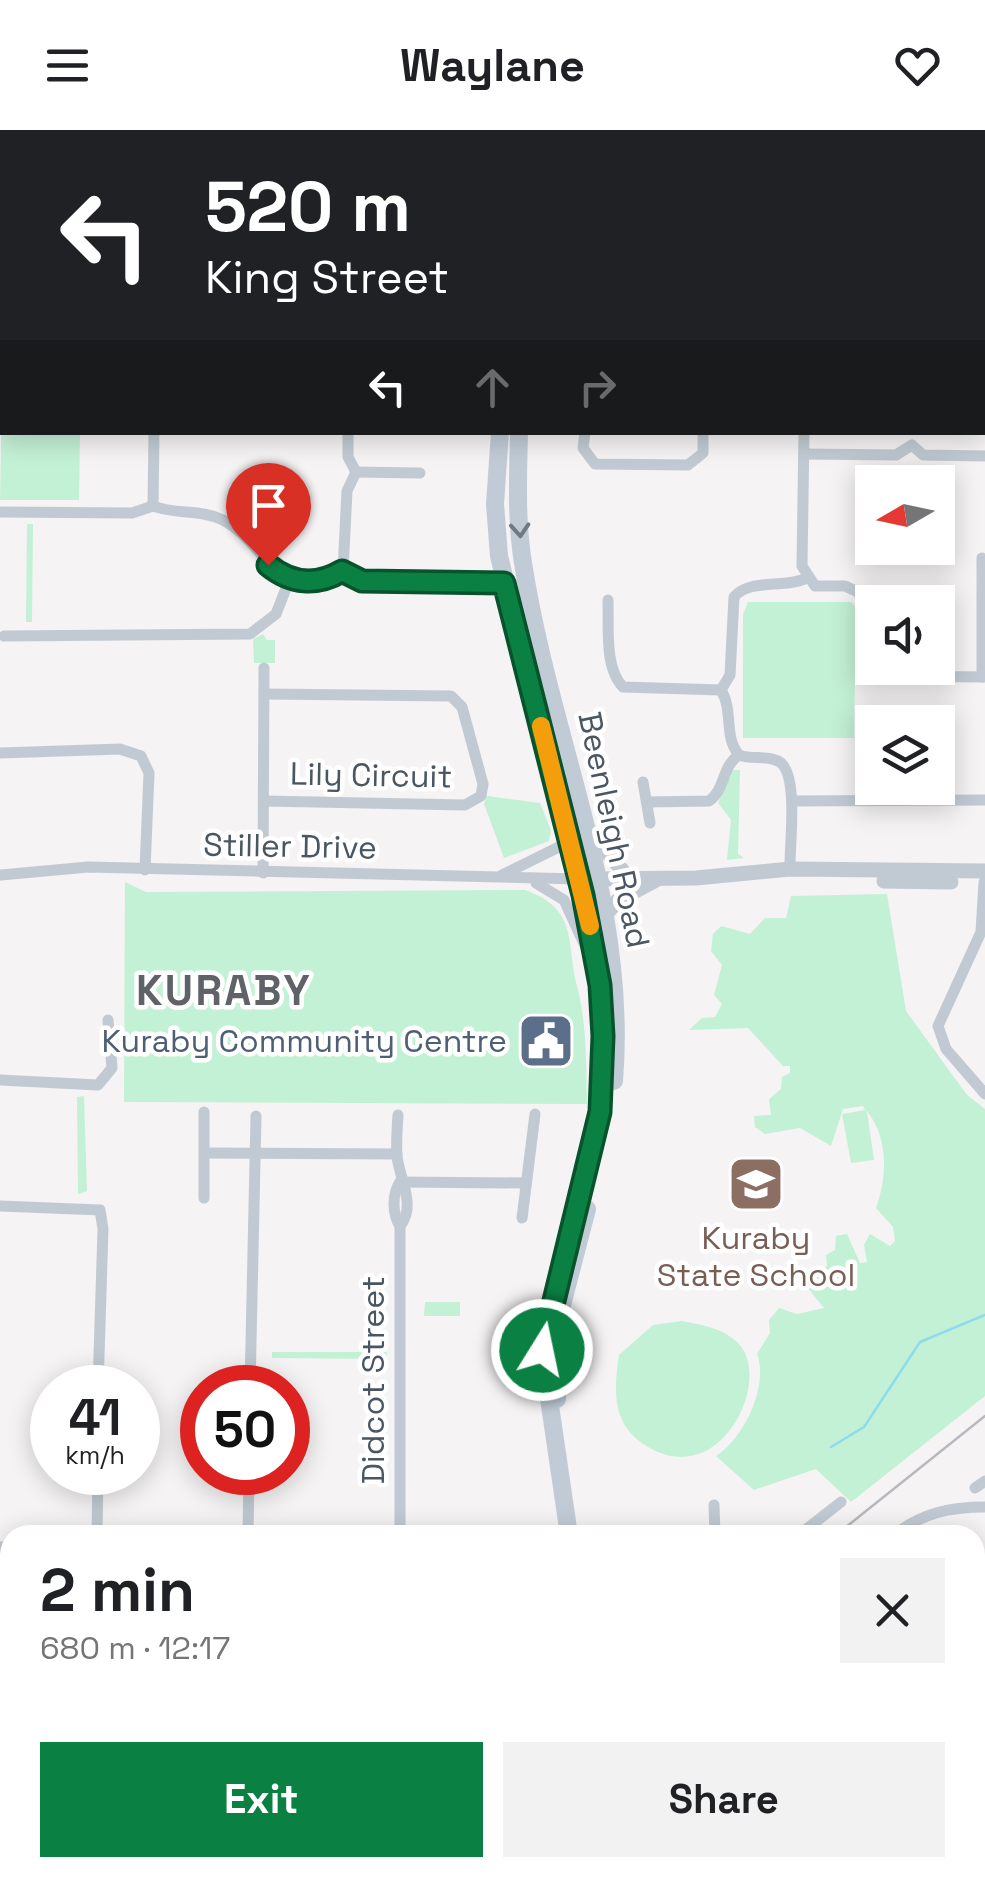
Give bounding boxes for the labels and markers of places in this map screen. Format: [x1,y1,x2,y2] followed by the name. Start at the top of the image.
[226,463,311,566] pin
[516,1011,576,1071] public building icon: Kuraby Community Centre
[101,1021,507,1061] place label: Kuraby Community Centre
[726,1154,786,1214] school or university icon: Kuraby State School
[657,1218,855,1295] place label: Kuraby State School

